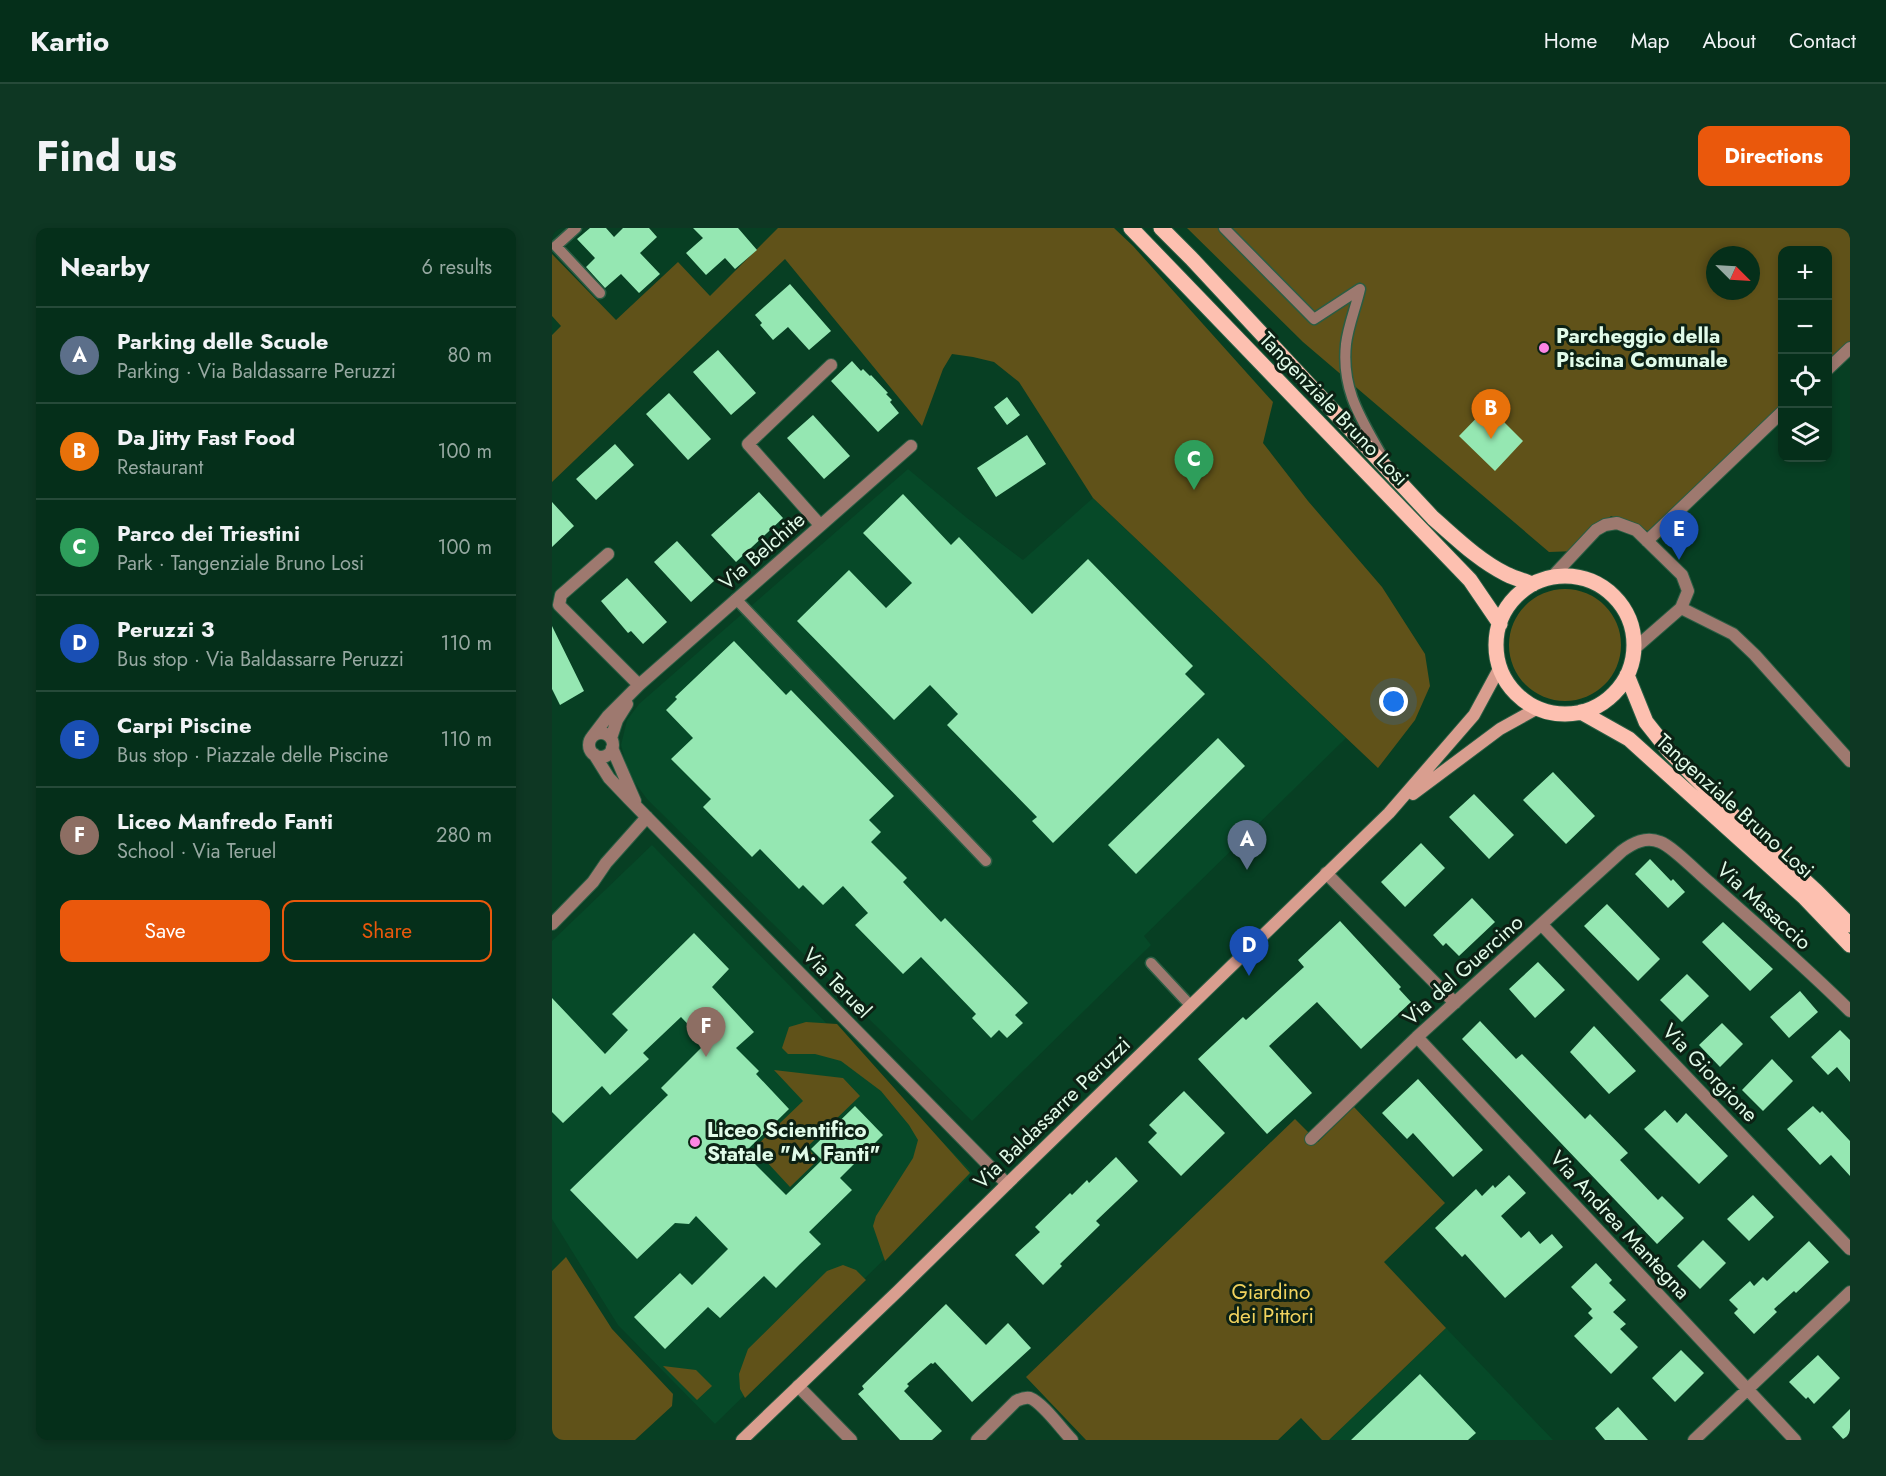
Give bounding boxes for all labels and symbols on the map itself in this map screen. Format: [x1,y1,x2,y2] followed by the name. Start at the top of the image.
[1706,246,1760,300] north arrow
[1556,321,1728,375] place label: Parcheggio della Piscina Comunale
[1253,325,1415,493] street label: Tangenziale Bruno Losi
[1537,341,1551,355] marker: Parcheggio della Piscina Comunale
[1472,390,1510,439] pin: B
[1174,440,1214,490] pin: C
[712,505,812,597] street label: Via Belchite
[1660,510,1698,560] pin: E
[1379,687,1408,716] your location
[1649,727,1821,885] street label: Tangenziale Bruno Losi
[1228,820,1266,870] pin: A
[1710,855,1818,957] street label: Via Masaccio
[1396,908,1530,1032] street label: Via del Guercino
[1230,926,1268,976] pin: D
[796,941,878,1025] street label: Via Teruel
[686,1008,726,1057] pin: F
[1655,1017,1765,1129] street label: Via Giorgione
[967,1030,1137,1196] street label: Via Baldassarre Peruzzi
[707,1115,881,1169] place label: Liceo Scientifico Statale "M. Fanti"
[688,1135,702,1149] marker: Liceo Scientifico Statale "M. Fanti"
[1543,1144,1697,1306] street label: Via Andrea Mantegna
[1228,1277,1314,1331] park label: Giardino dei Pittori

